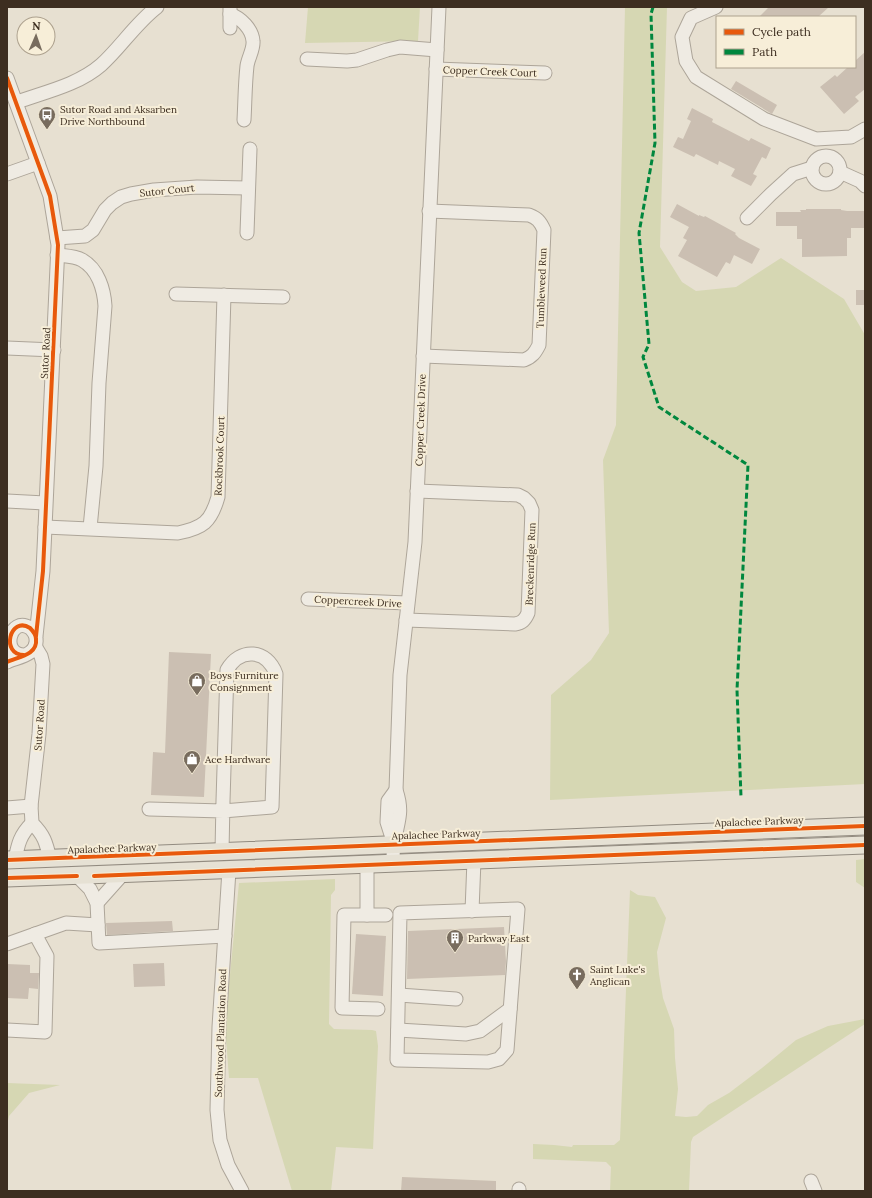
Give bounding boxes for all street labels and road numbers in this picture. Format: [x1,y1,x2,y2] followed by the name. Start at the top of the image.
[443,63,537,80] street label: Copper Creek Court
[139,181,195,200] street label: Sutor Court
[534,247,549,329] street label: Tumbleweed Run
[38,327,53,379] street label: Sutor Road
[412,373,429,466] street label: Copper Creek Drive
[212,416,227,496] street label: Rockbrook Court
[523,522,538,606] street label: Breckenridge Run
[314,593,403,610] street label: Coppercreek Drive
[31,699,48,751] street label: Sutor Road
[713,813,804,830] street label: Apalachee Parkway
[390,826,481,843] street label: Apalachee Parkway
[66,840,157,857] street label: Apalachee Parkway
[212,968,229,1098] street label: Southwood Plantation Road

